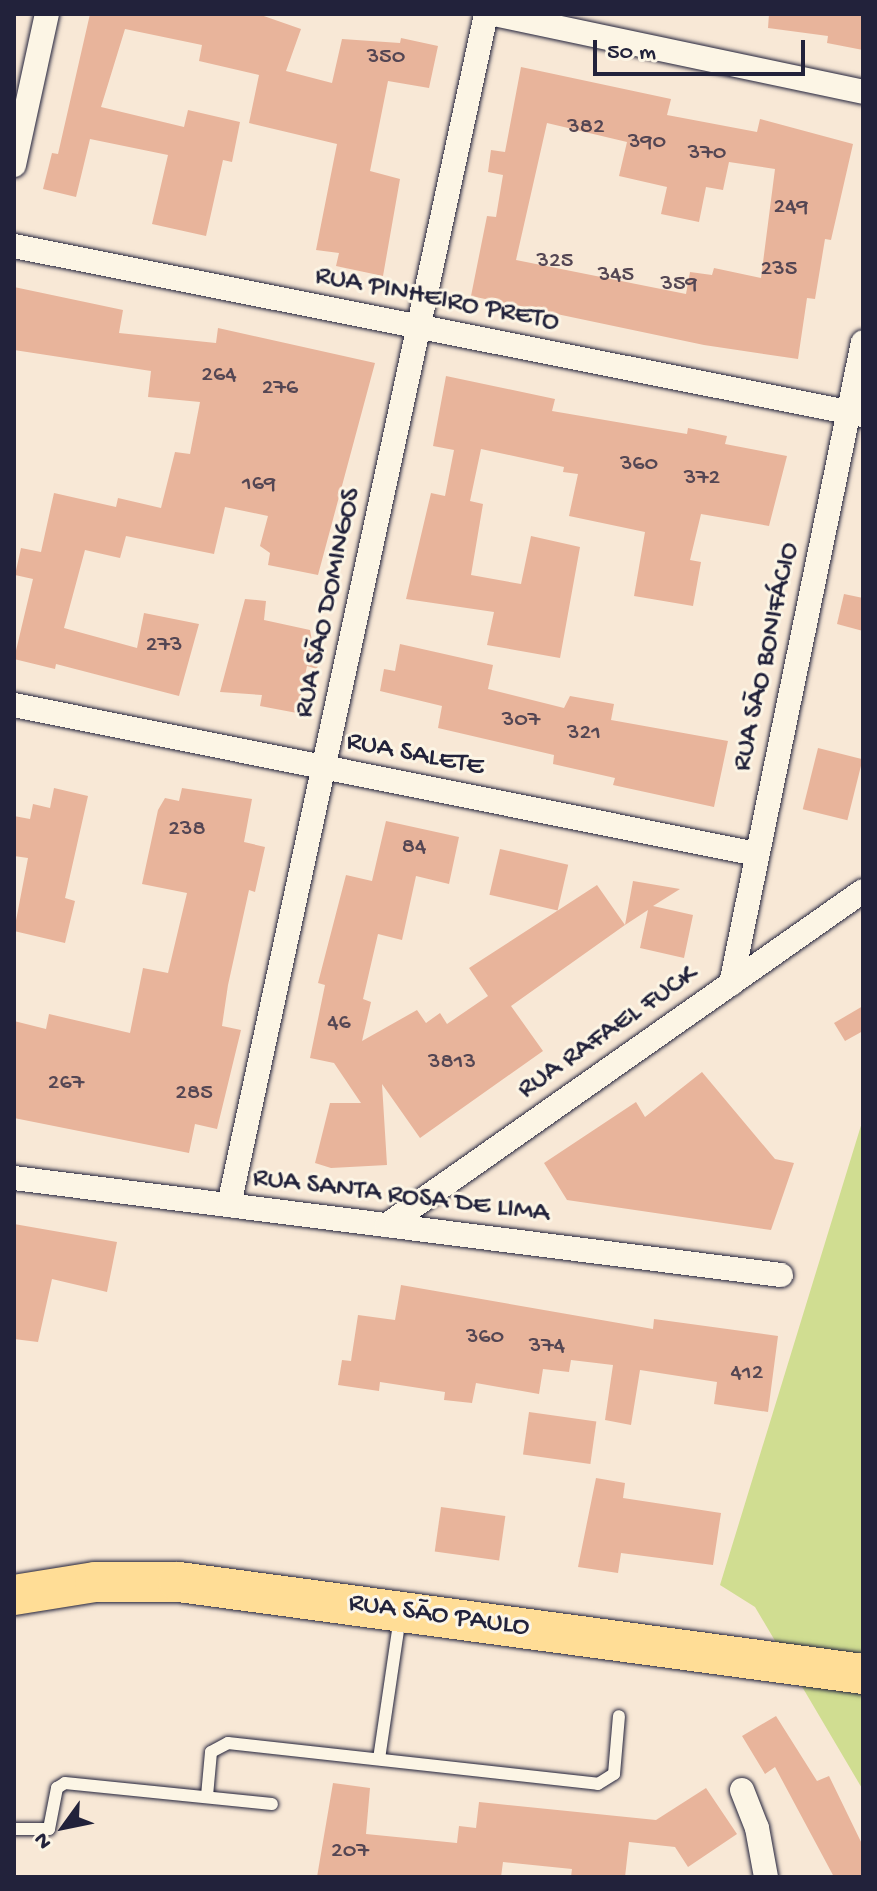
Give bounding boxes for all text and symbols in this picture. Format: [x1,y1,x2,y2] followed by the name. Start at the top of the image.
[597,24,809,74] scale bar
[607,39,656,68] text: 50 m
[367,44,405,72] house number: 350
[567,114,605,142] house number: 382
[628,129,666,157] house number: 390
[688,140,726,168] house number: 370
[773,194,809,222] house number: 249
[537,248,573,276] house number: 325
[761,256,797,284] house number: 235
[312,260,562,340] street label: RUA PINHEIRO PRETO
[598,262,634,290] house number: 345
[660,271,698,299] house number: 359
[201,362,237,390] house number: 264
[262,375,298,403] house number: 276
[620,451,658,479] house number: 360
[684,465,720,493] house number: 372
[242,471,276,499] house number: 169
[288,485,370,721] street label: RUA SÃO DOMINGOS
[726,540,808,774] street label: RUA SÃO BONIFÁCIO
[146,632,182,660] house number: 273
[502,707,540,735] house number: 307
[567,720,601,748] house number: 321
[343,725,487,785] street label: RUA SALETE
[168,816,206,844] house number: 238
[402,834,426,862] house number: 84
[512,959,704,1107] street label: RUA RAFAEL FUCK
[327,1010,351,1038] house number: 46
[428,1049,476,1077] house number: 3813
[48,1070,84,1098] house number: 267
[175,1080,213,1108] house number: 285
[251,1162,551,1232] street label: RUA SANTA ROSA DE LIMA
[466,1324,504,1352] house number: 360
[529,1333,565,1361] house number: 374
[731,1360,763,1388] house number: 412
[346,1587,532,1645] street label: RUA SÃO PAULO
[24,1787,104,1867] north arrow
[29,1827,59,1853] text: N
[331,1838,369,1866] house number: 207

